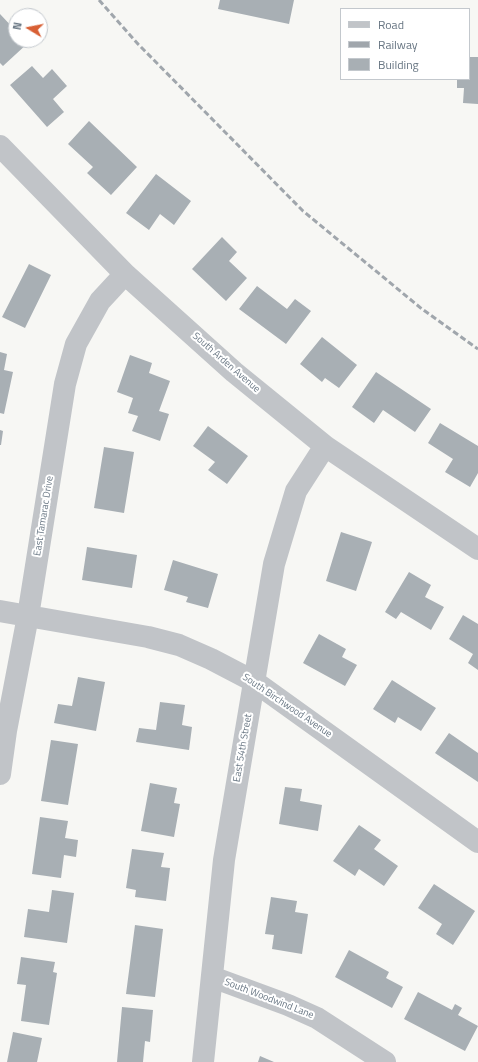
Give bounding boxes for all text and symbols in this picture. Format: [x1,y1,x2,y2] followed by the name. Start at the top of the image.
[8,8,48,48] north arrow
[340,8,470,80] legend
[378,15,404,34] text: Road
[9,21,26,31] text: N
[378,35,418,54] text: Railway
[378,55,419,74] text: Building
[190,330,262,396] street label: South Arden Avenue
[32,475,56,557] street label: East Tamarac Drive
[240,672,334,740] street label: South Birchwood Avenue
[231,713,255,783] street label: East 54th Street
[223,976,315,1022] street label: South Woodwind Lane

